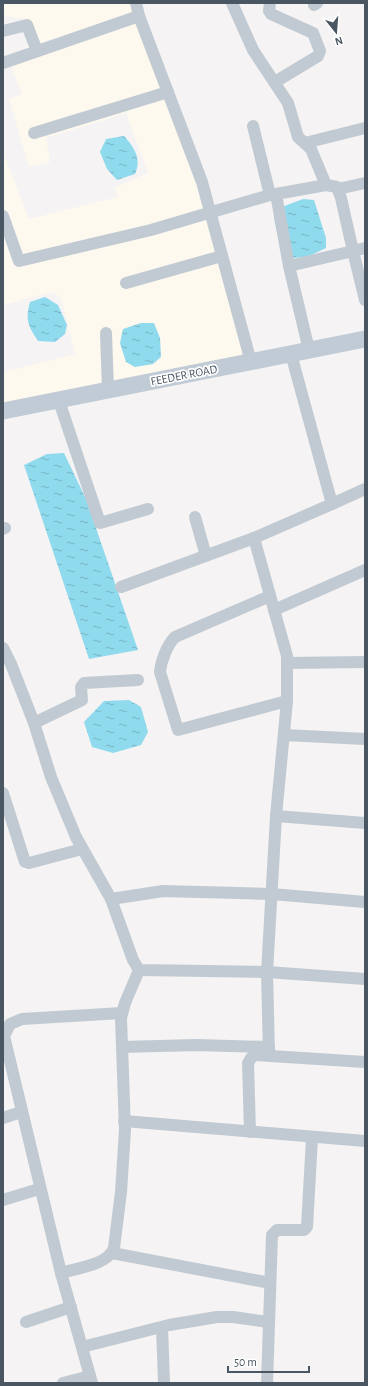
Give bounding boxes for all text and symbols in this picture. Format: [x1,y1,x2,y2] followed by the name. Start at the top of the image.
[316,12,356,52] north arrow
[334,35,344,47] text: N
[150,363,219,387] street label: FEEDER ROAD
[228,1348,309,1374] scale bar
[234,1356,257,1368] text: 50 m

